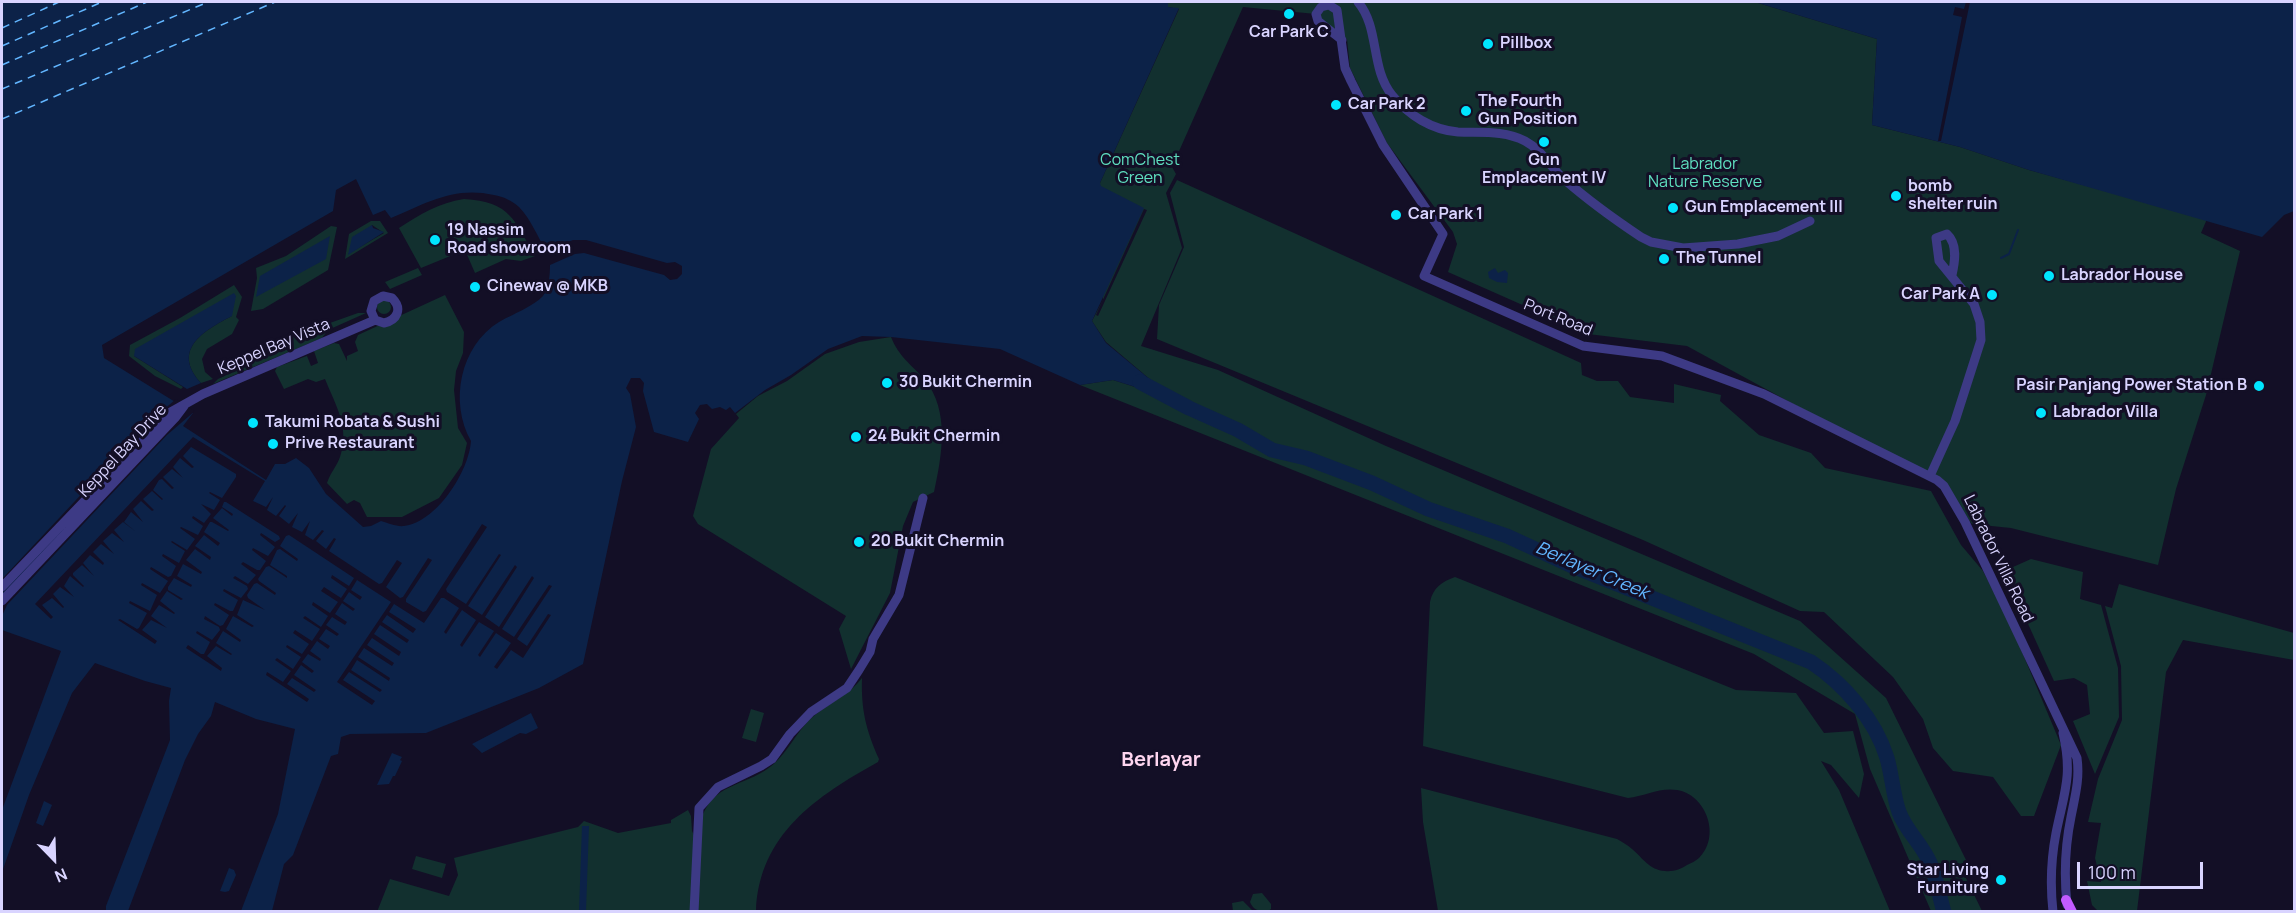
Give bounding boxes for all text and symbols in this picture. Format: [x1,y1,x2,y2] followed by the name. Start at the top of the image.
[1282,7,1296,21] marker: Car Park C
[1249,23,1329,43] place label: Car Park C
[1500,34,1552,54] place label: Pillbox
[1481,37,1495,51] marker: Pillbox
[1478,92,1577,130] place label: The Fourth Gun Position
[1348,95,1426,115] place label: Car Park 2
[1329,98,1343,112] marker: Car Park 2
[1459,104,1473,118] marker: The Fourth Gun Position
[1537,135,1551,149] marker: Gun Emplacement IV
[1100,151,1180,189] park label: ComChest Green
[1482,151,1606,189] place label: Gun Emplacement IV
[1648,155,1762,193] park label: Labrador Nature Reserve
[1908,177,1997,215] place label: bomb shelter ruin
[1889,189,1903,203] marker: bomb shelter ruin
[1685,198,1843,218] place label: Gun Emplacement III
[1666,201,1680,215] marker: Gun Emplacement III
[1408,205,1483,225] place label: Car Park 1
[1389,208,1403,222] marker: Car Park 1
[447,221,571,259] place label: 19 Nassim Road showroom
[428,233,442,247] marker: 19 Nassim Road showroom
[1676,249,1761,269] place label: The Tunnel
[1657,252,1671,266] marker: The Tunnel
[2061,266,2183,286] place label: Labrador House
[2042,269,2056,283] marker: Labrador House
[487,277,608,297] place label: Cinewav @ MKB
[468,280,482,294] marker: Cinewav @ MKB
[1901,285,1980,305] place label: Car Park A
[1985,288,1999,302] marker: Car Park A
[1521,296,1595,340] street label: Port Road
[215,315,333,379] street label: Keppel Bay Vista
[899,373,1032,393] place label: 30 Bukit Chermin
[880,376,894,390] marker: 30 Bukit Chermin
[2016,376,2247,396] place label: Pasir Panjang Power Station B
[2252,379,2266,393] marker: Pasir Panjang Power Station B
[75,400,171,502] street label: Keppel Bay Drive
[2053,403,2158,423] place label: Labrador Villa
[2034,406,2048,420] marker: Labrador Villa
[265,413,440,433] place label: Takumi Robata & Sushi
[246,416,260,430] marker: Takumi Robata & Sushi
[868,427,1000,447] place label: 24 Bukit Chermin
[849,430,863,444] marker: 24 Bukit Chermin
[285,434,415,454] place label: Prive Restaurant
[266,437,280,451] marker: Prive Restaurant
[1959,492,2037,626] street label: Labrador Villa Road
[871,532,1004,552] place label: 20 Bukit Chermin
[852,535,866,549] marker: 20 Bukit Chermin
[1532,537,1652,605] water label: Berlayer Creek
[1121,748,1201,772] district label: Berlayar
[24,829,84,889] north arrow
[2080,850,2206,888] scale bar
[2088,860,2136,884] text: 100 m
[1907,861,1989,899] place label: Star Living Furniture
[51,863,71,888] text: N
[1994,873,2008,887] marker: Star Living Furniture

